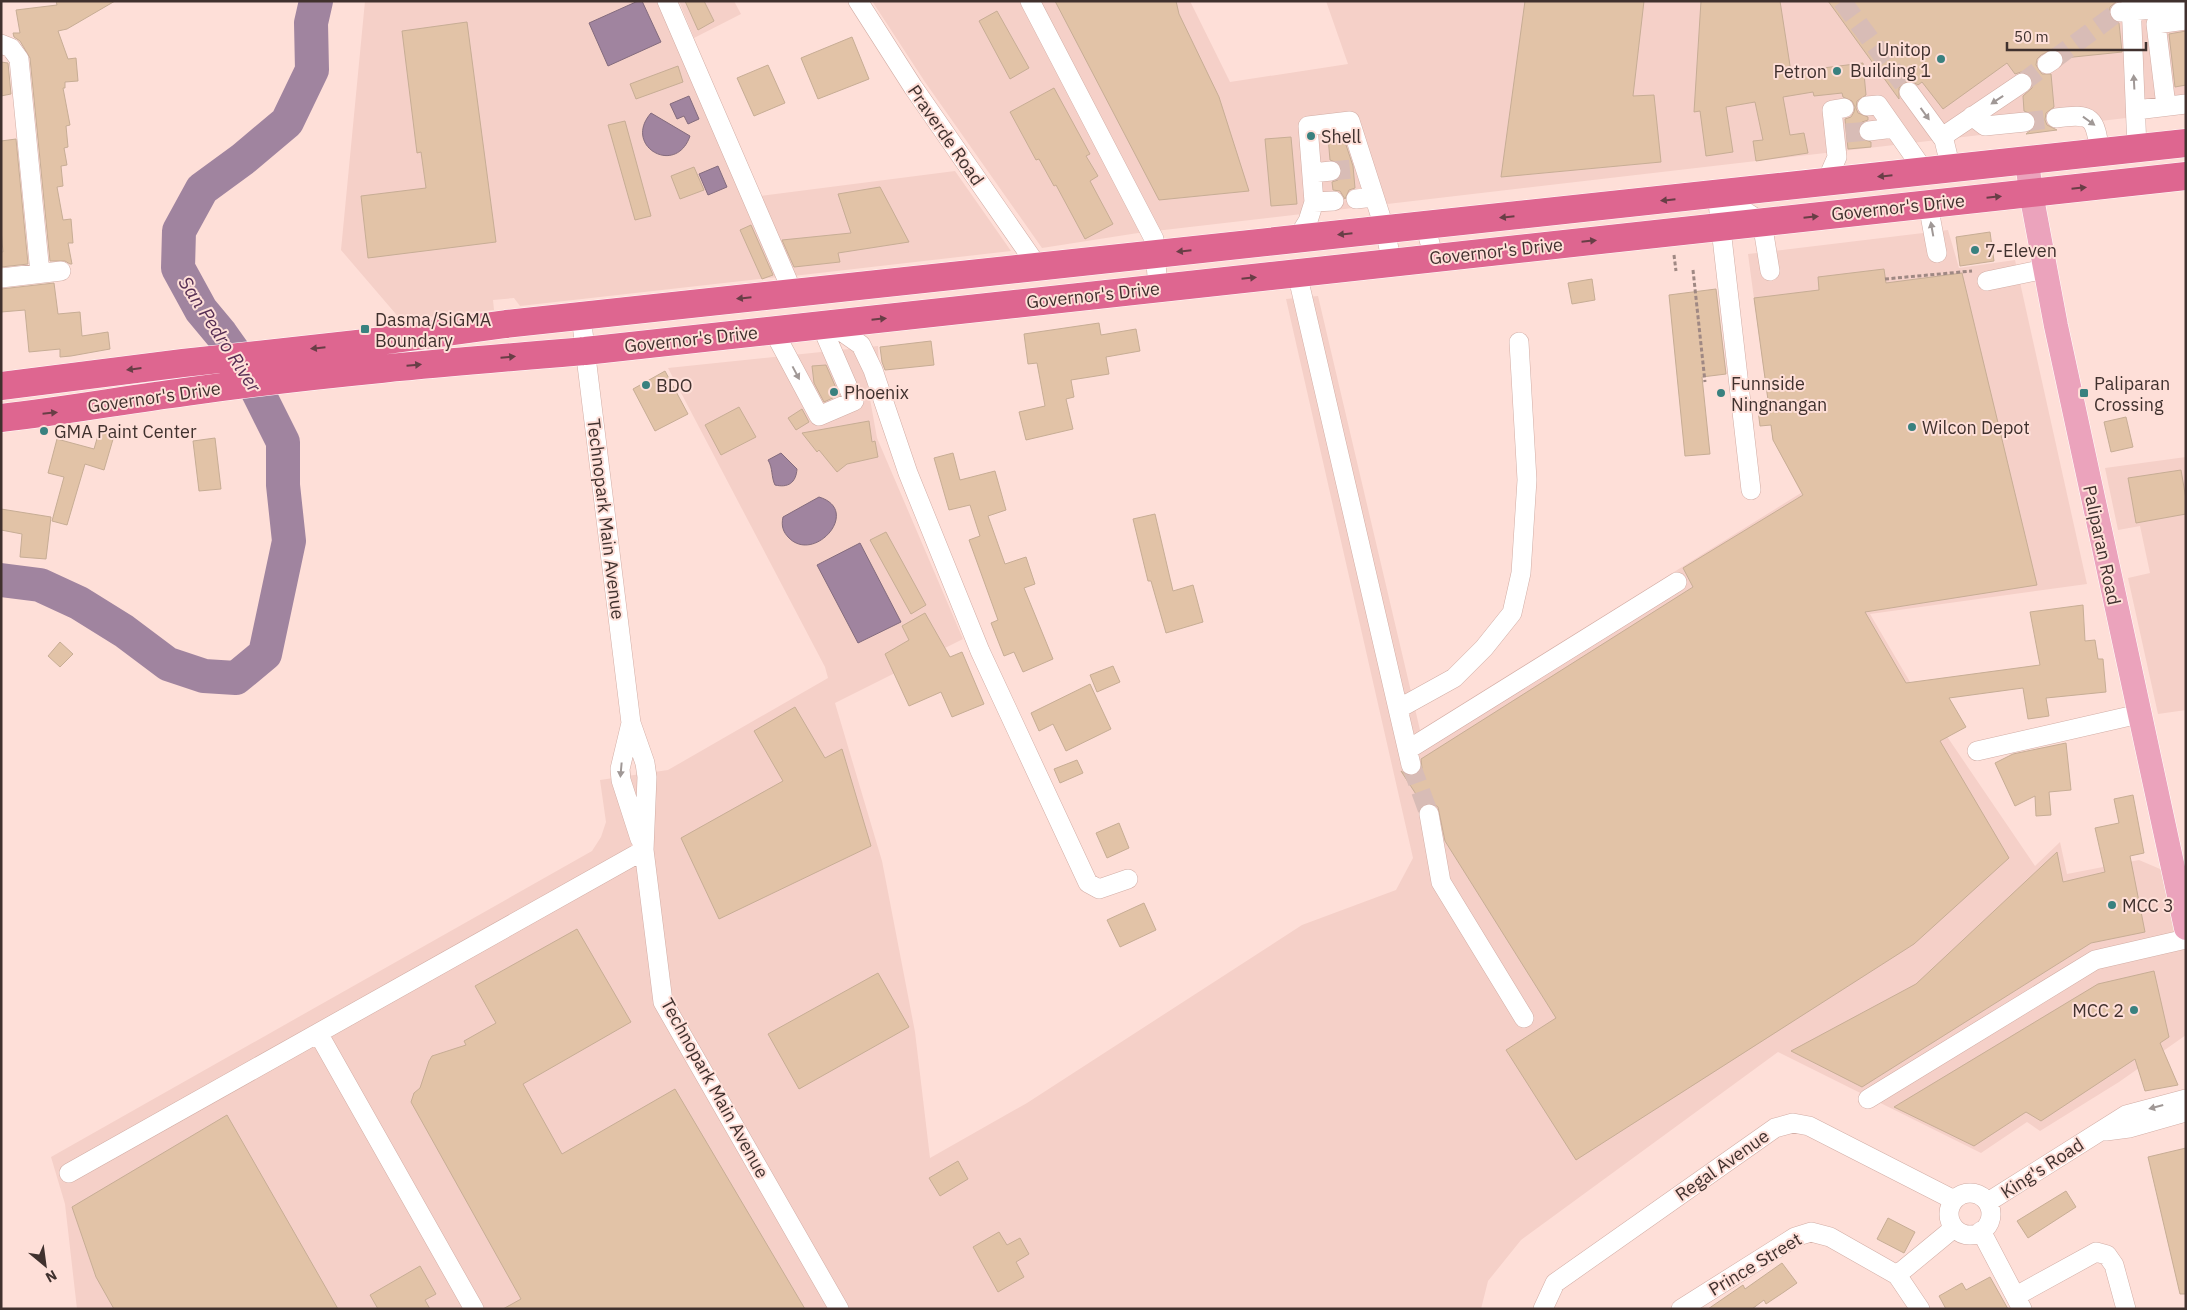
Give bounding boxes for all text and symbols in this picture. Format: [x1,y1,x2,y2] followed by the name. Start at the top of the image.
[2007,20,2146,52] scale bar
[2014,27,2049,46] text: 50 m
[1850,38,1931,82] place label: Unitop Building 1
[1935,53,1947,65] marker: Unitop Building 1
[1773,60,1827,83] place label: Petron
[1831,65,1843,77] marker: Petron
[2130,74,2138,90] one-way arrow
[903,80,989,190] street label: Praverde Road
[1990,95,2004,104] one-way arrow
[1920,107,1930,121] one-way arrow
[2083,116,2096,126] one-way arrow
[1321,125,1361,148] place label: Shell
[1305,130,1317,142] marker: Shell
[1877,172,1893,180] one-way arrow
[2072,184,2088,192] one-way arrow
[1830,189,1966,225] street label: Governor's Drive
[1986,193,2002,201] one-way arrow
[1660,196,1676,204] one-way arrow
[1499,213,1515,221] one-way arrow
[1803,213,1819,221] one-way arrow
[1928,220,1936,236] one-way arrow
[1337,230,1353,238] one-way arrow
[1428,233,1564,269] street label: Governor's Drive
[1582,237,1598,245] one-way arrow
[1985,239,2057,262] place label: 7-Eleven
[1969,244,1981,256] marker: 7-Eleven
[1175,247,1191,255] one-way arrow
[174,272,267,397] water label: San Pedro River
[1242,274,1258,282] one-way arrow
[1025,277,1161,313] street label: Governor's Drive
[736,294,752,302] one-way arrow
[375,308,492,352] place label: Dasma/SiGMA Boundary
[871,315,887,323] one-way arrow
[623,321,759,357] street label: Governor's Drive
[359,323,371,335] marker: Dasma/SiGMA Boundary
[310,344,326,352] one-way arrow
[501,353,517,361] one-way arrow
[407,361,423,369] one-way arrow
[126,365,142,373] one-way arrow
[792,366,800,381] one-way arrow
[1731,372,1827,416] place label: Funnside Ningnangan
[2094,372,2170,416] place label: Paliparan Crossing
[656,374,693,397] place label: BDO
[86,376,222,418] street label: Governor's Drive
[640,379,652,391] marker: BDO
[844,381,909,404] place label: Phoenix
[828,386,840,398] marker: Phoenix
[1715,387,1727,399] marker: Funnside Ningnangan
[2078,387,2090,399] marker: Paliparan Crossing
[42,409,58,417] one-way arrow
[1922,416,2030,439] place label: Wilcon Depot
[582,417,630,621] street label: Technopark Main Avenue
[54,420,197,443] place label: GMA Paint Center
[1906,421,1918,433] marker: Wilcon Depot
[38,425,50,437] marker: GMA Paint Center
[2078,483,2126,607] street label: Paliparan Road
[617,763,625,779] one-way arrow
[2122,894,2174,917] place label: MCC 3
[2106,899,2118,911] marker: MCC 3
[656,994,774,1182] street label: Technopark Main Avenue
[2072,999,2124,1022] place label: MCC 2
[2128,1004,2140,1016] marker: MCC 2
[2149,1103,2164,1111] one-way arrow
[1671,1124,1774,1206] street label: Regal Avenue
[1996,1133,2088,1203] street label: King's Road
[1704,1227,1806,1301] street label: Prince Street
[20,1240,70,1290] north arrow
[43,1266,60,1287] text: N

